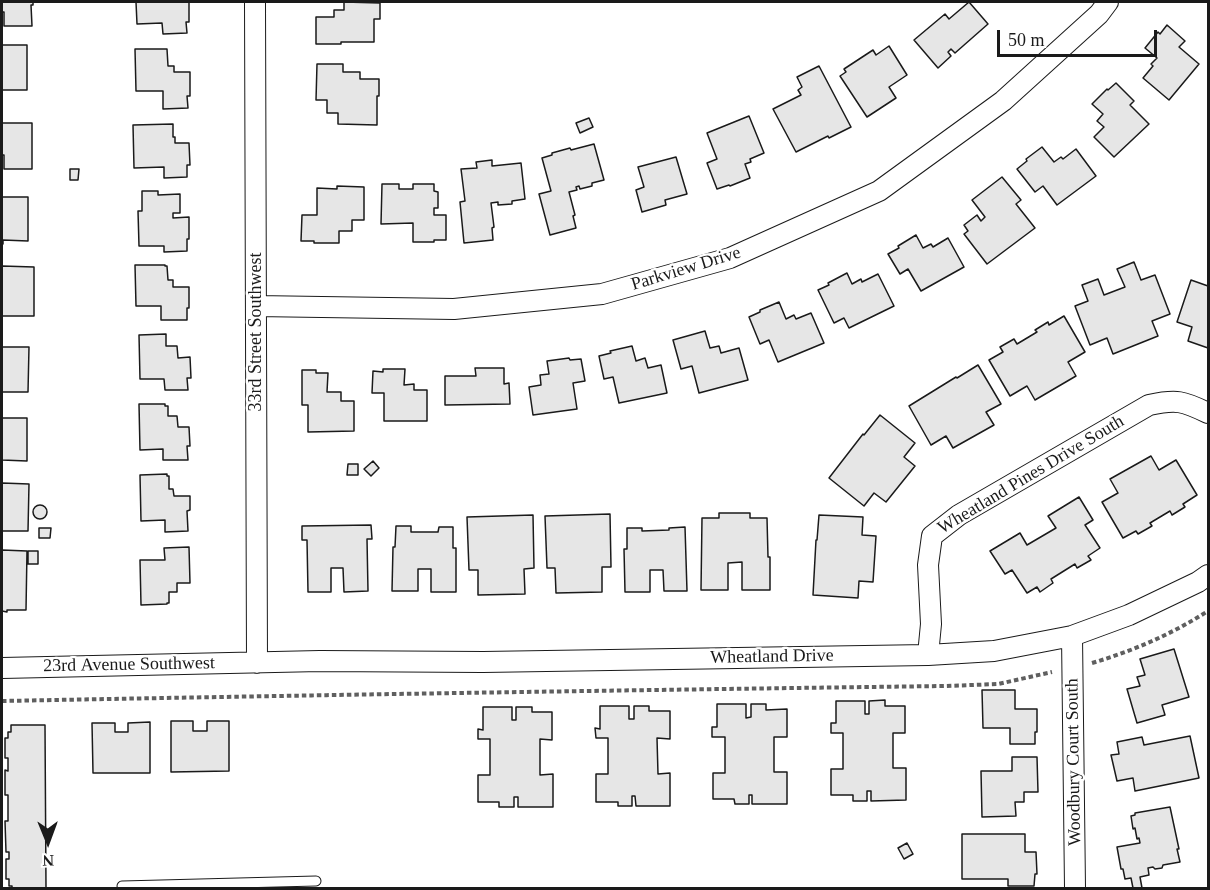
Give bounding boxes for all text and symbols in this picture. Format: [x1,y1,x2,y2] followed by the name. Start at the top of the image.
[1000,18,1160,56] scale bar
[1008,30,1045,50] text: 50 m
[629,242,743,296] street label: Parkview Drive
[245,253,267,411] street label: 33rd Street Southwest
[934,411,1128,539] street label: Wheatland Pines Drive South
[710,645,834,669] street label: Wheatland Drive
[43,653,215,677] street label: 23rd Avenue Southwest
[1062,678,1086,846] street label: Woodbury Court South
[18,812,78,872] north arrow
[42,852,54,869] text: N

